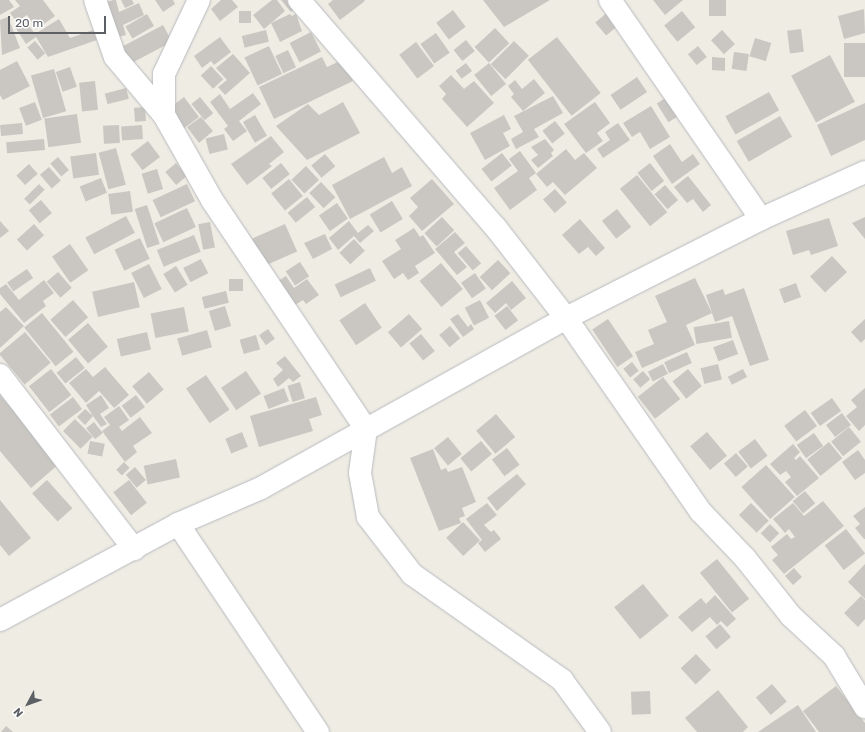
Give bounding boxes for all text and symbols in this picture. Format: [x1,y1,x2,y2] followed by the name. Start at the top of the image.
[10,8,108,34] scale bar
[15,16,43,30] text: 20 m
[8,684,48,724] north arrow
[11,705,26,719] text: N

